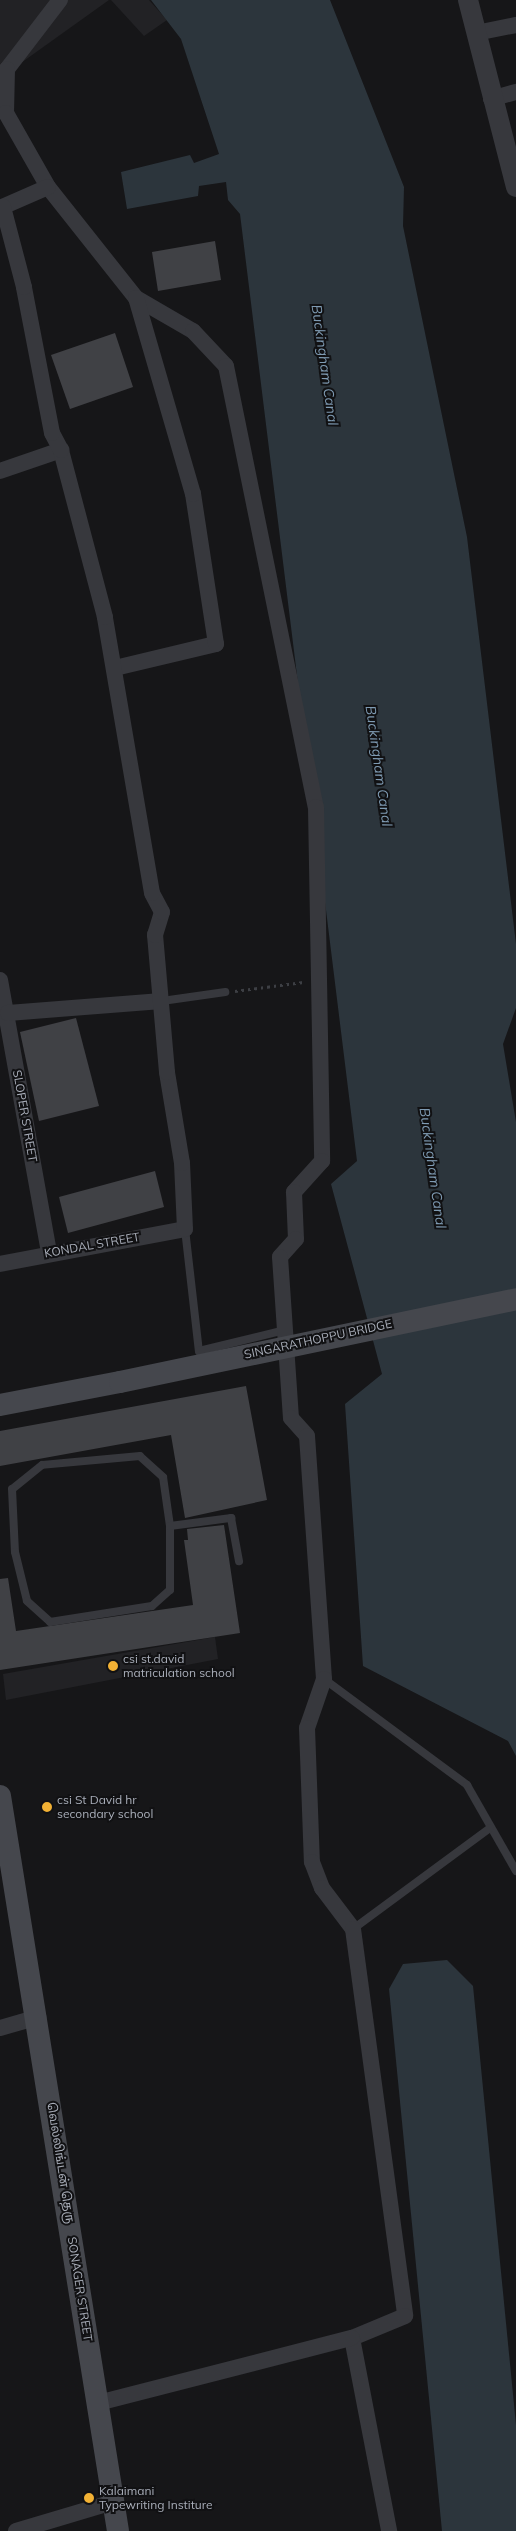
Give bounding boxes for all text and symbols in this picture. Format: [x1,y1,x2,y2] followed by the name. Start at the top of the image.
[308,303,342,427] water label: Buckingham Canal
[362,704,396,828] water label: Buckingham Canal
[10,1069,40,1163] street label: SLOPER STREET
[416,1106,450,1230] water label: Buckingham Canal
[43,1230,141,1260] street label: KONDAL STREET
[243,1316,393,1362] street label: SINGARATHOPPU BRIDGE
[123,1652,235,1680] place label: csi st.david matriculation school
[107,1660,119,1672] marker: csi st.david matriculation school
[57,1793,153,1821] place label: csi St David hr secondary school
[41,1801,53,1813] marker: csi St David hr secondary school
[44,2101,78,2225] street label: வெல்லிங்டன் தெரு
[65,2236,95,2342] street label: SONAGER STREET
[99,2484,213,2512] place label: Kalaimani Typewriting Institure
[83,2492,95,2504] marker: Kalaimani Typewriting Institure

